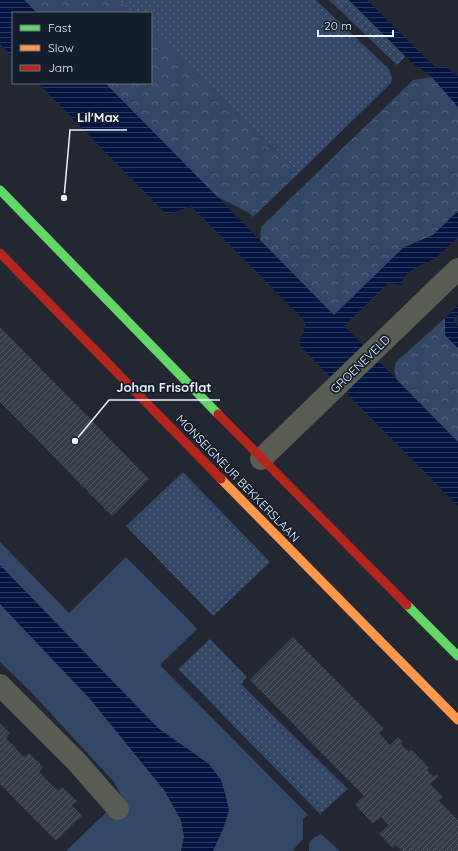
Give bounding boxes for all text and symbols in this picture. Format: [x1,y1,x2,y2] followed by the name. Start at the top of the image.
[12,12,152,84] legend
[318,12,393,38] scale bar
[324,18,352,33] text: 20 m
[48,20,72,35] text: Fast
[48,40,74,55] text: Slow
[48,60,73,75] text: Jam
[70,105,127,130] callout: Lil'Max
[77,109,120,125] text: Lil'Max
[327,331,393,396] street label: GROENEVELD
[109,375,220,400] callout: Johan Frisoflat
[116,379,212,395] text: Johan Frisoflat
[173,411,303,545] street label: MONSEIGNEUR BEKKERSLAAN

